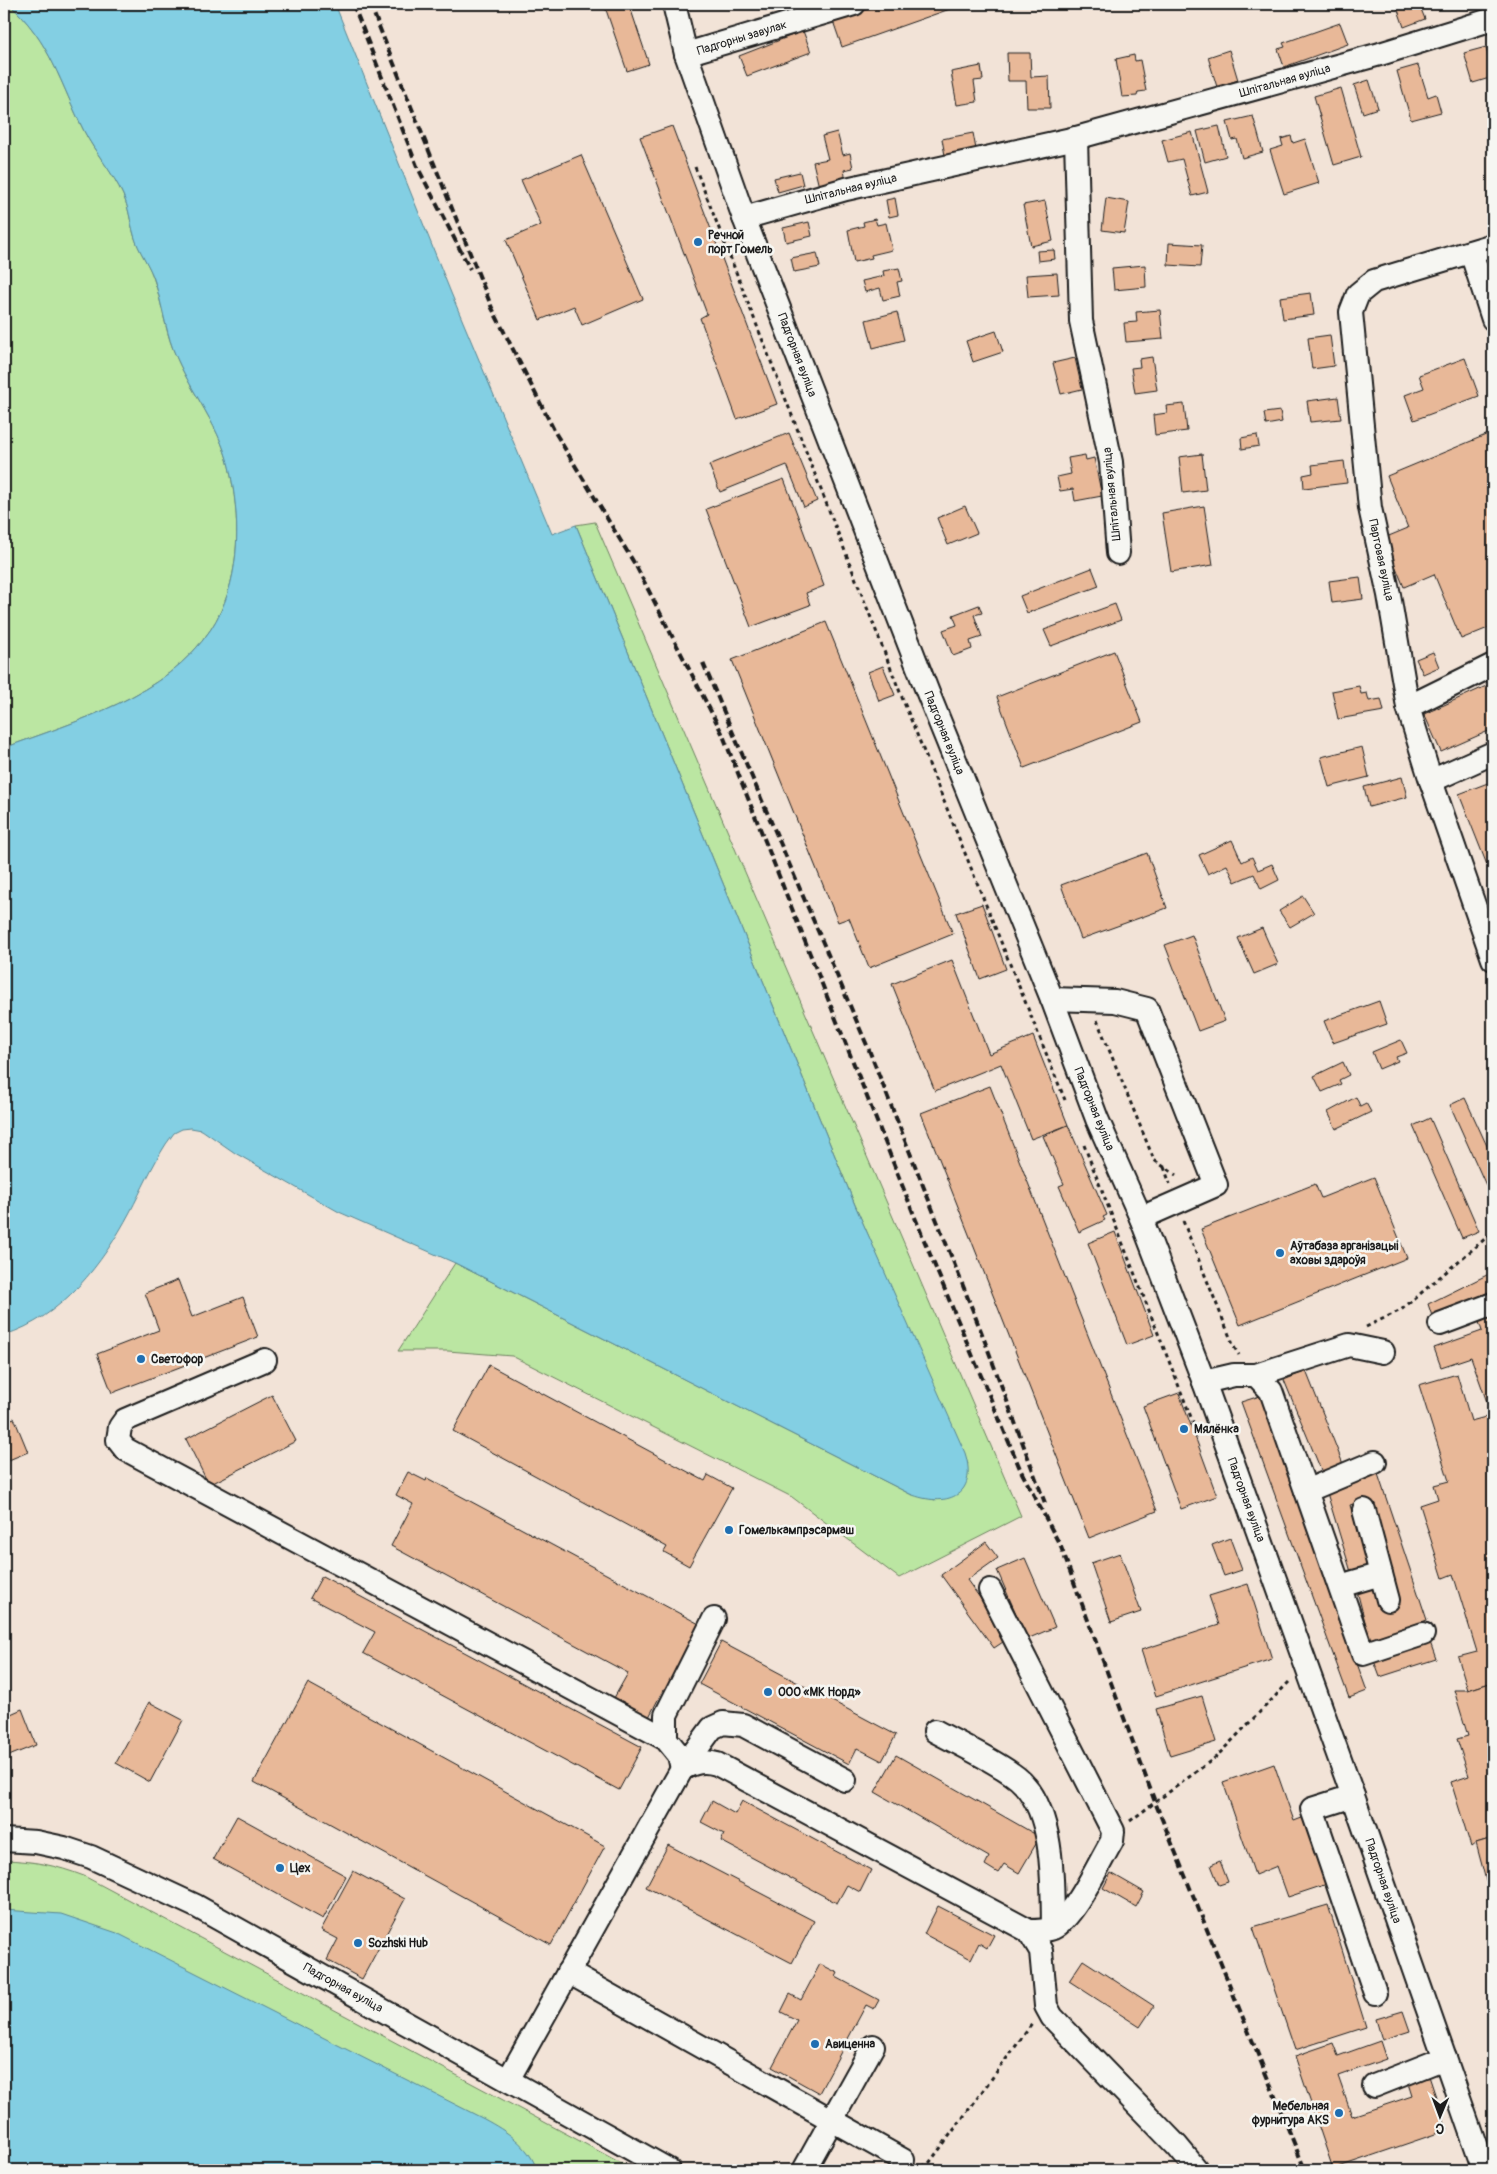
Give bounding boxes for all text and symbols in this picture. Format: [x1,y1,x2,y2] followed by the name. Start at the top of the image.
[695,17,789,59] street label: Падгорны завулак
[1238,61,1333,101] street label: Шпітальная вуліца
[804,170,899,208] street label: Шпітальная вуліца
[708,228,773,257] place label: Речной порт Гомель
[692,236,704,248] marker: Речной порт Гомель
[774,311,820,399] street label: Падгорная вуліца
[1100,446,1124,541] street label: Шпітальная вуліца
[1365,518,1397,603] street label: Партовая вуліца
[920,689,968,777] street label: Падгорная вуліца
[1070,1065,1118,1153] street label: Падгорная вуліца
[1290,1239,1398,1268] place label: Аўтабаза арганізацыі аховы здароўя
[1274,1247,1286,1259] marker: Аўтабаза арганізацыі аховы здароўя
[151,1352,204,1367] place label: Светофор
[135,1353,147,1365] marker: Светофор
[1194,1422,1239,1437] place label: Мялёнка
[1178,1423,1190,1435] marker: Мялёнка
[1224,1456,1268,1545] street label: Падгорная вуліца
[739,1523,855,1538] place label: Гомелькампрэсармаш
[723,1524,735,1536] marker: Гомелькампрэсармаш
[778,1685,861,1700] place label: ООО «МК Норд»
[762,1686,774,1698] marker: ООО «МК Норд»
[1361,1837,1405,1926] street label: Падгорная вуліца
[290,1861,310,1876] place label: Цех
[274,1862,286,1874] marker: Цех
[368,1936,428,1951] place label: Sozhski Hub
[352,1937,364,1949] marker: Sozhski Hub
[301,1960,386,2016] street label: Падгорная вуліца
[825,2037,875,2052] place label: Авиценна
[809,2038,821,2050] marker: Авиценна
[1414,2092,1464,2142] north arrow
[1251,2099,1329,2128] place label: Мебельная фурнитура AKS
[1333,2107,1345,2119] marker: Мебельная фурнитура AKS
[1435,2120,1444,2137] text: С

